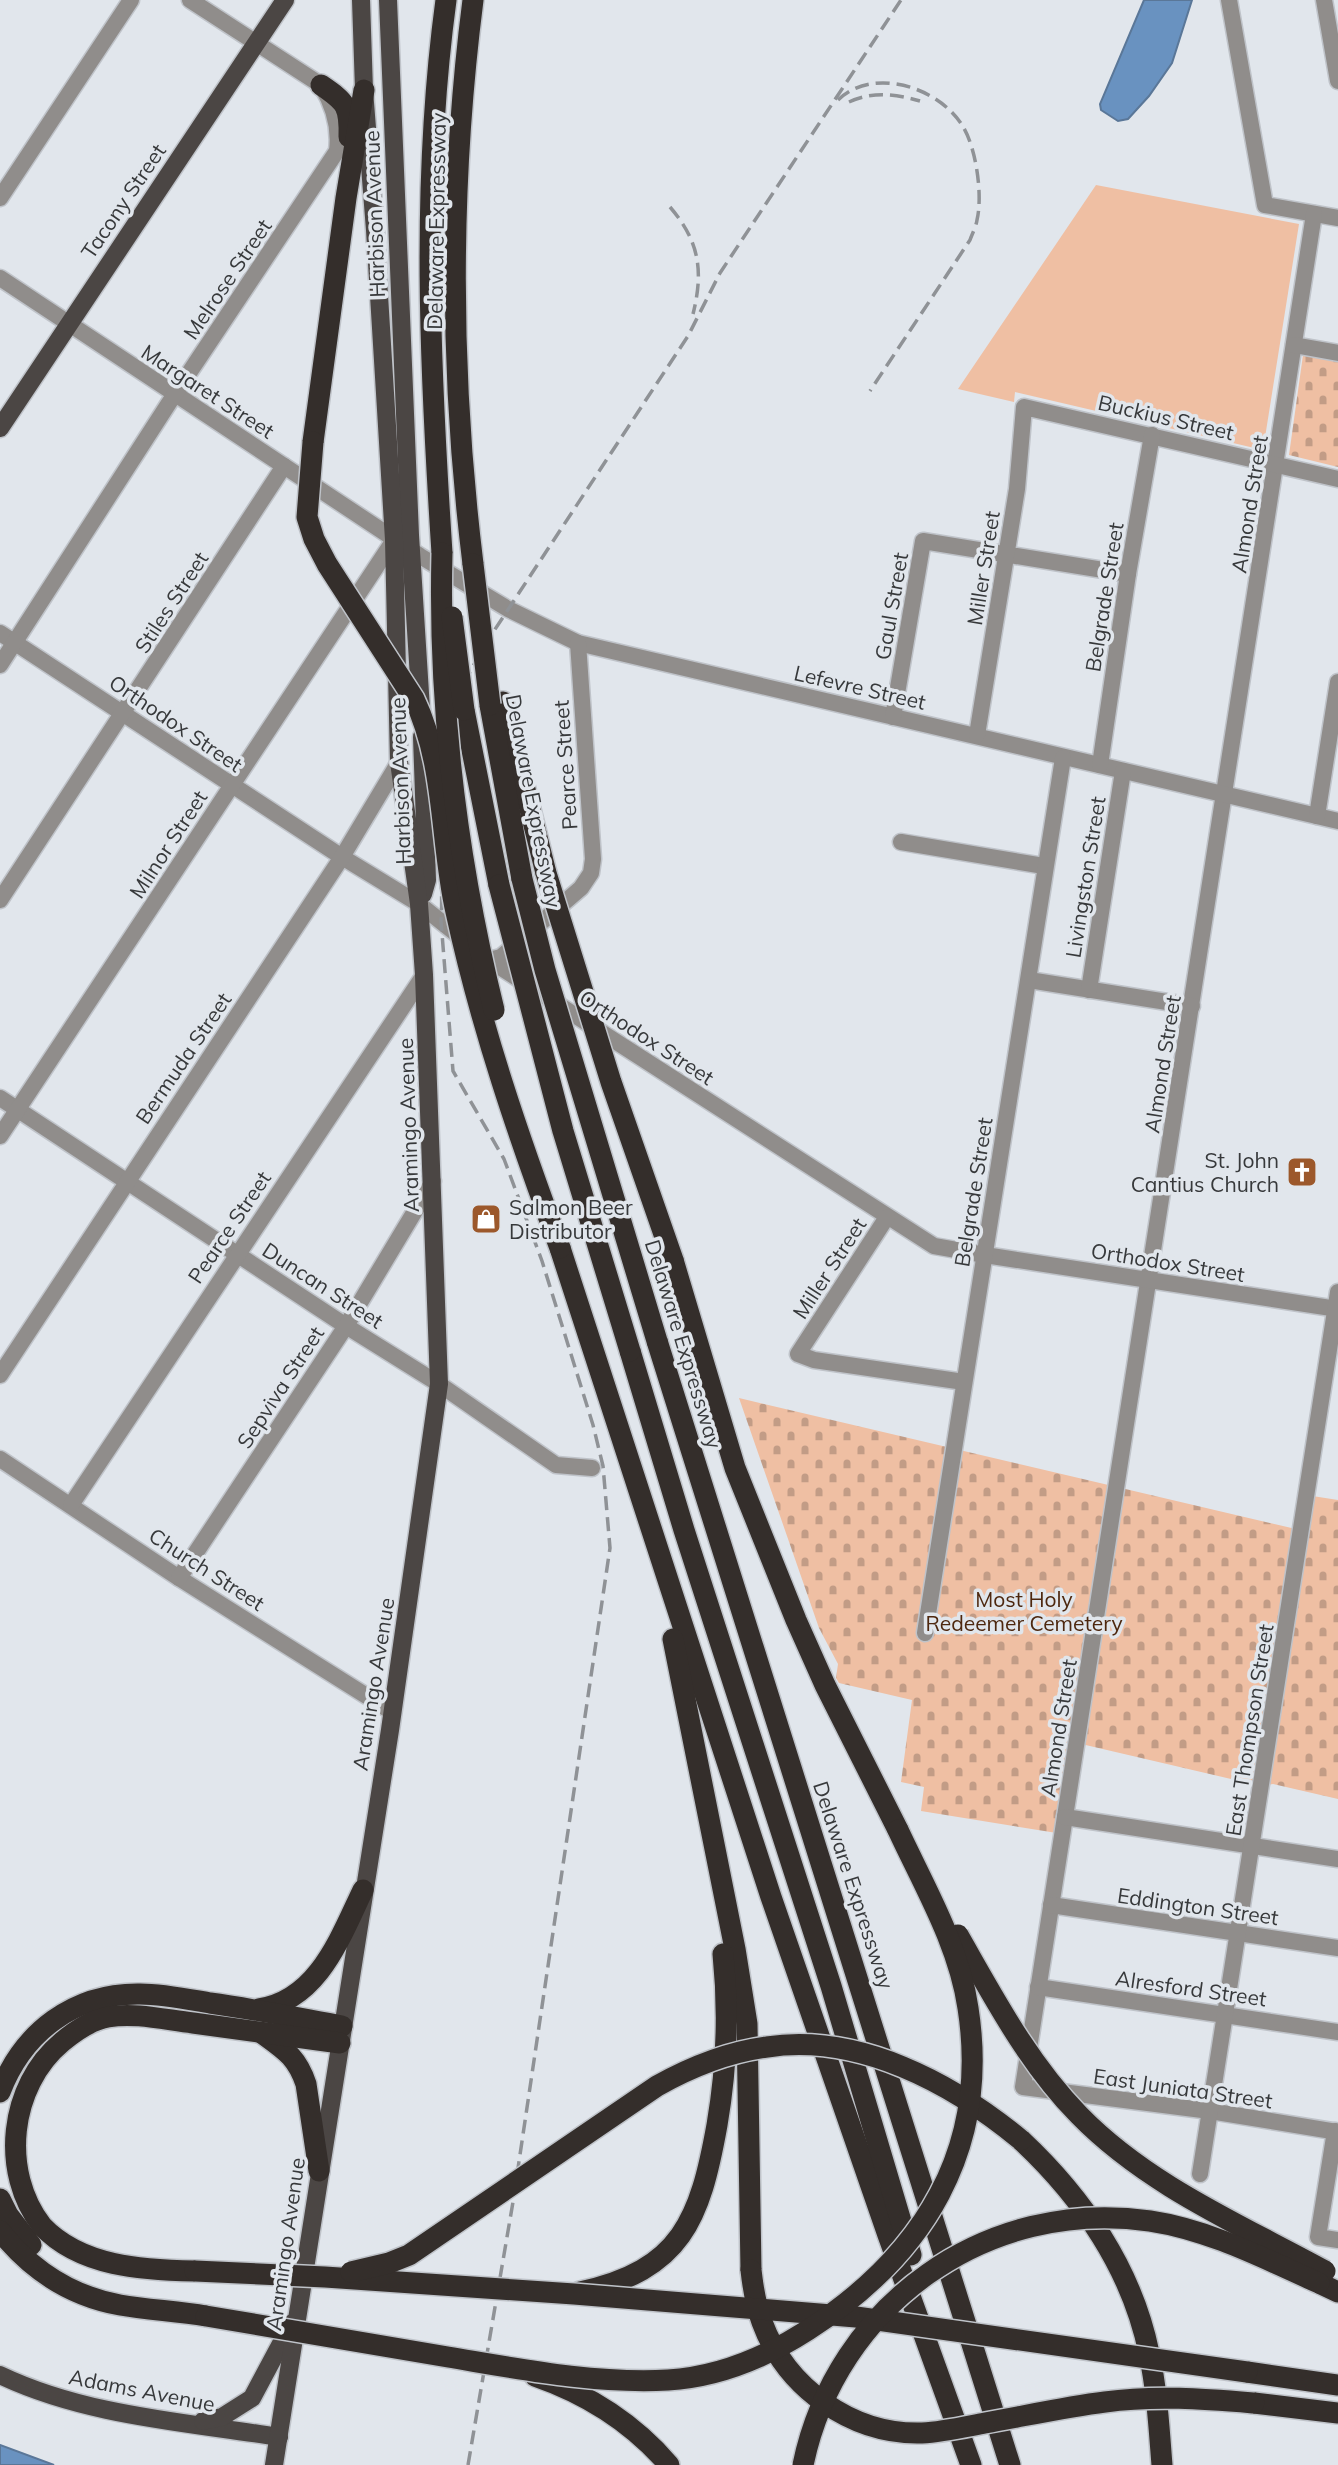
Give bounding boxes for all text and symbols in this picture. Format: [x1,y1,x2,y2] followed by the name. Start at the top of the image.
[421,112,451,330] street label: Delaware Expressway
[358,130,390,298] street label: Harbison Avenue
[75,139,171,263] street label: Tacony Street
[177,214,277,344] street label: Melrose Street
[137,338,279,444] street label: Margaret Street
[1096,389,1236,445] street label: Buckius Street
[1225,433,1273,575] street label: Almond Street
[961,509,1005,627] street label: Miller Street
[1079,520,1129,674] street label: Belgrade Street
[129,546,213,658] street label: Stiles Street
[869,550,913,662] street label: Gaul Street
[792,659,928,715] street label: Lefevre Street
[104,669,248,777] street label: Orthodox Street
[501,692,567,910] street label: Delaware Expressway
[384,697,416,865] street label: Harbison Avenue
[548,699,582,831] street label: Pearce Street
[123,785,213,903] street label: Milnor Street
[1059,794,1111,960] street label: Livingston Street
[575,984,719,1090] street label: Orthodox Street
[130,987,236,1129] street label: Bermuda Street
[1138,993,1186,1135] street label: Almond Street
[392,1037,424,1213] street label: Aramingo Avenue
[948,1115,998,1269] street label: Belgrade Street
[1131,1147,1279,1197] place label: St. John Cantius Church
[1285,1155,1319,1189] church icon: St. John Cantius Church
[182,1166,276,1288] street label: Pearce Street
[509,1194,633,1244] place label: Salmon Beer Distributor
[469,1202,503,1236] shop icon: Salmon Beer Distributor
[787,1212,871,1324] street label: Miller Street
[258,1236,388,1334] street label: Duncan Street
[640,1236,728,1452] street label: Delaware Expressway
[1089,1237,1247,1287] street label: Orthodox Street
[231,1321,329,1453] street label: Sepviva Street
[144,1522,270,1616] street label: Church Street
[925,1586,1123,1636] park label: Most Holy Redeemer Cemetery
[347,1596,399,1772] street label: Aramingo Avenue
[1219,1622,1279,1838] street label: East Thompson Street
[1034,1657,1082,1799] street label: Almond Street
[808,1778,900,1992] street label: Delaware Expressway
[1116,1882,1280,1930] street label: Eddington Street
[1114,1965,1268,2011] street label: Alresford Street
[1092,2063,1274,2113] street label: East Juniata Street
[260,2156,310,2332] street label: Aramingo Avenue
[67,2363,217,2417] street label: Adams Avenue

